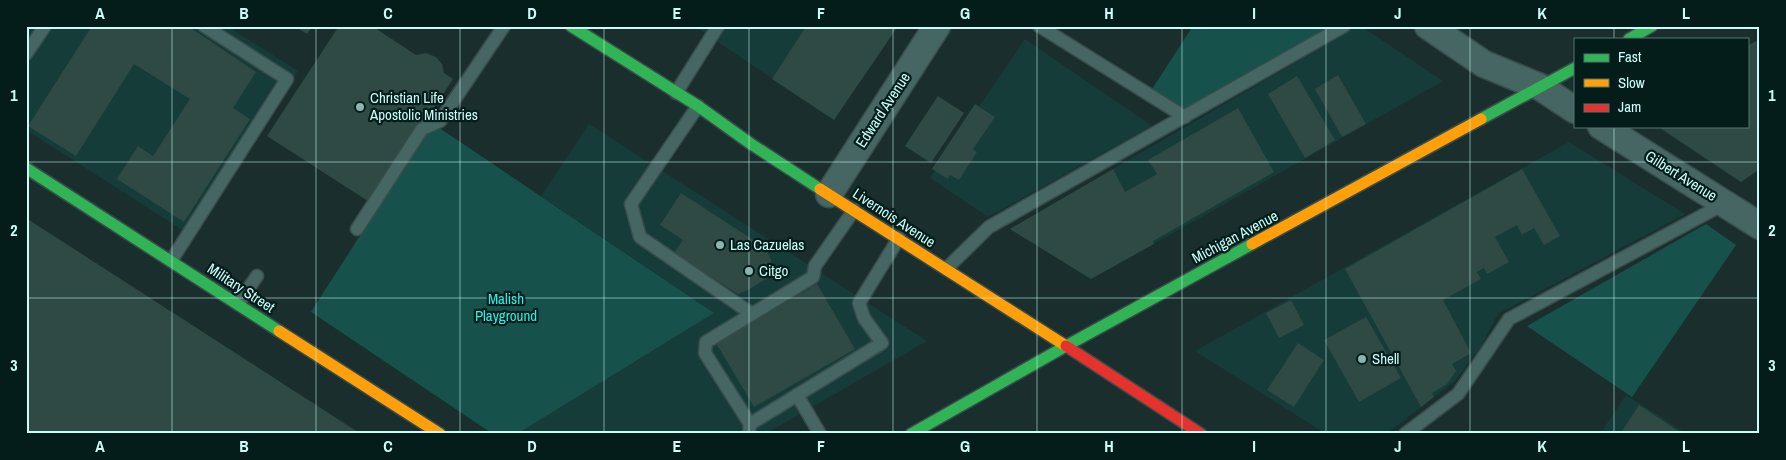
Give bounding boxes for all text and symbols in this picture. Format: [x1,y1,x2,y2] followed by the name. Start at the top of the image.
[95,2,105,24] text: A
[239,2,249,24] text: B
[383,2,393,24] text: C
[527,2,537,24] text: D
[673,2,682,24] text: E
[817,2,825,24] text: F
[960,2,970,24] text: G
[1104,2,1114,24] text: H
[1252,2,1256,24] text: I
[1394,2,1402,24] text: J
[1537,2,1547,24] text: K
[1682,2,1690,24] text: L
[1574,38,1748,128] legend
[1618,46,1642,67] text: Fast
[850,68,915,151] street label: Edward Avenue
[1618,72,1645,93] text: Slow
[10,84,18,106] text: 1
[1768,84,1776,106] text: 1
[369,87,478,125] place label: Christian Life Apostolic Ministries
[1618,96,1641,117] text: Jam
[354,101,366,113] marker: Christian Life Apostolic Ministries
[1641,145,1721,206] street label: Gilbert Avenue
[849,183,940,252] street label: Livernois Avenue
[1188,205,1282,268] street label: Michigan Avenue
[10,219,18,241] text: 2
[1768,219,1776,241] text: 2
[730,234,805,255] place label: Las Cazuelas
[714,239,726,251] marker: Las Cazuelas
[203,258,280,318] street label: Military Street
[759,260,789,281] place label: Citgo
[743,265,755,277] marker: Citgo
[475,288,537,326] park label: Malish Playground
[1372,348,1399,369] place label: Shell
[1356,353,1368,365] marker: Shell
[10,354,18,376] text: 3
[1768,354,1776,376] text: 3
[95,435,105,457] text: A
[239,435,249,457] text: B
[383,435,393,457] text: C
[527,435,537,457] text: D
[673,435,682,457] text: E
[817,435,825,457] text: F
[960,435,970,457] text: G
[1104,435,1114,457] text: H
[1252,435,1256,457] text: I
[1394,435,1402,457] text: J
[1537,435,1547,457] text: K
[1682,435,1690,457] text: L

